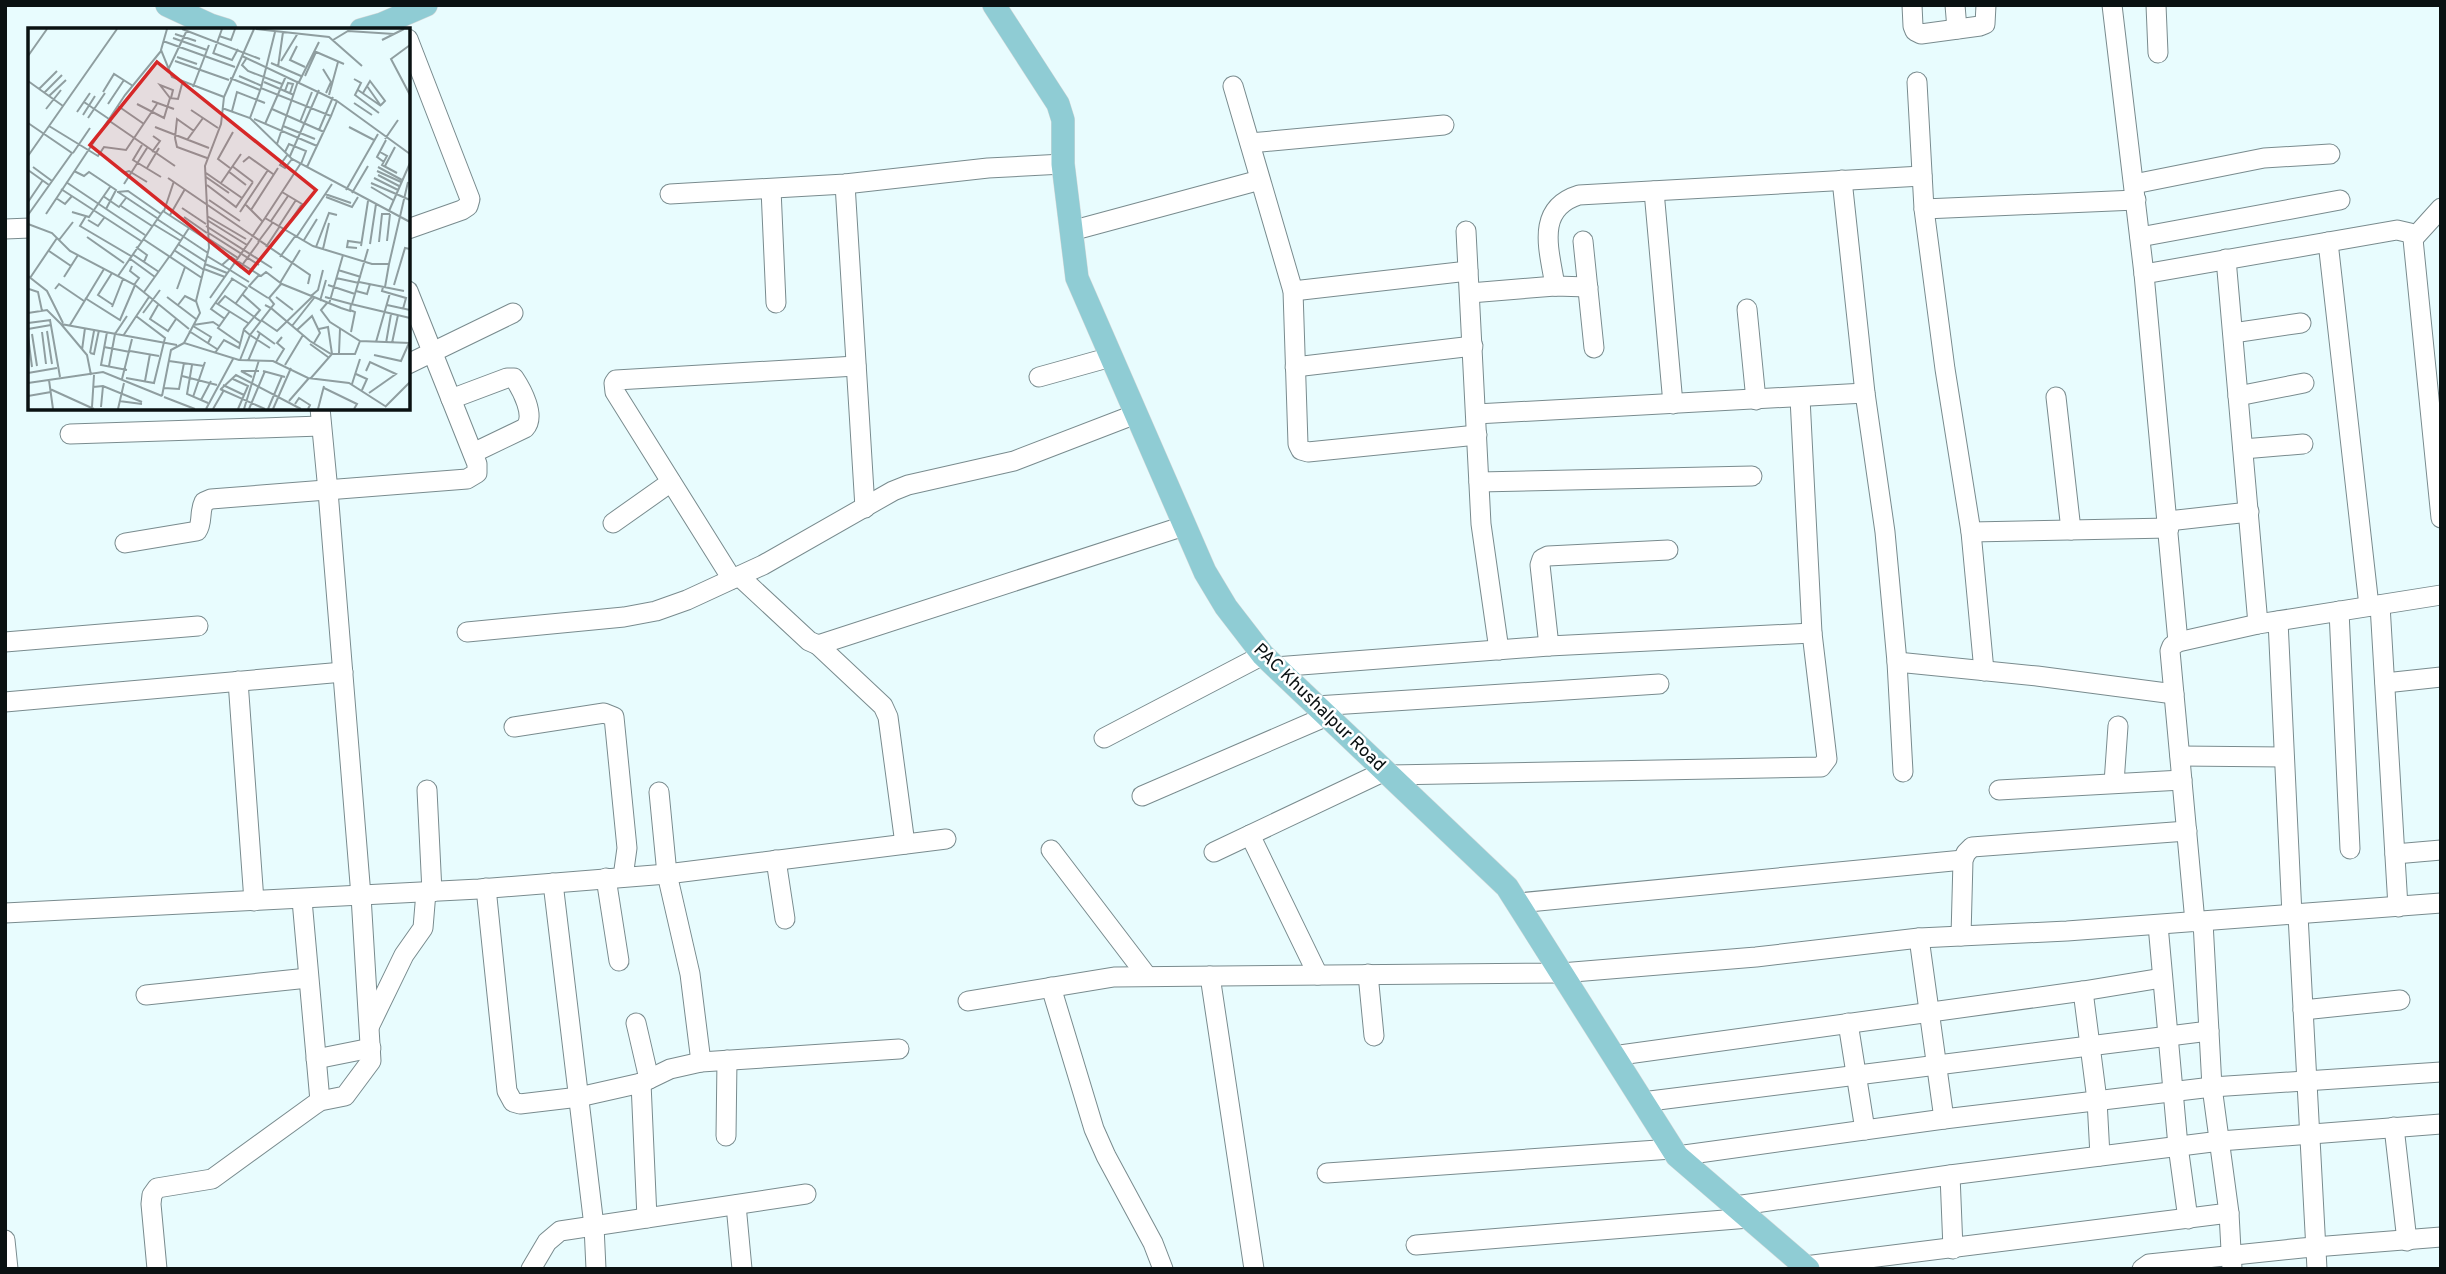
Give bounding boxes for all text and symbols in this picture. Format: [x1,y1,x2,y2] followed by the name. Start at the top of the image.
[28,28,410,410] inset map
[1248,639,1390,777] street label: PAC Khushalpur Road

